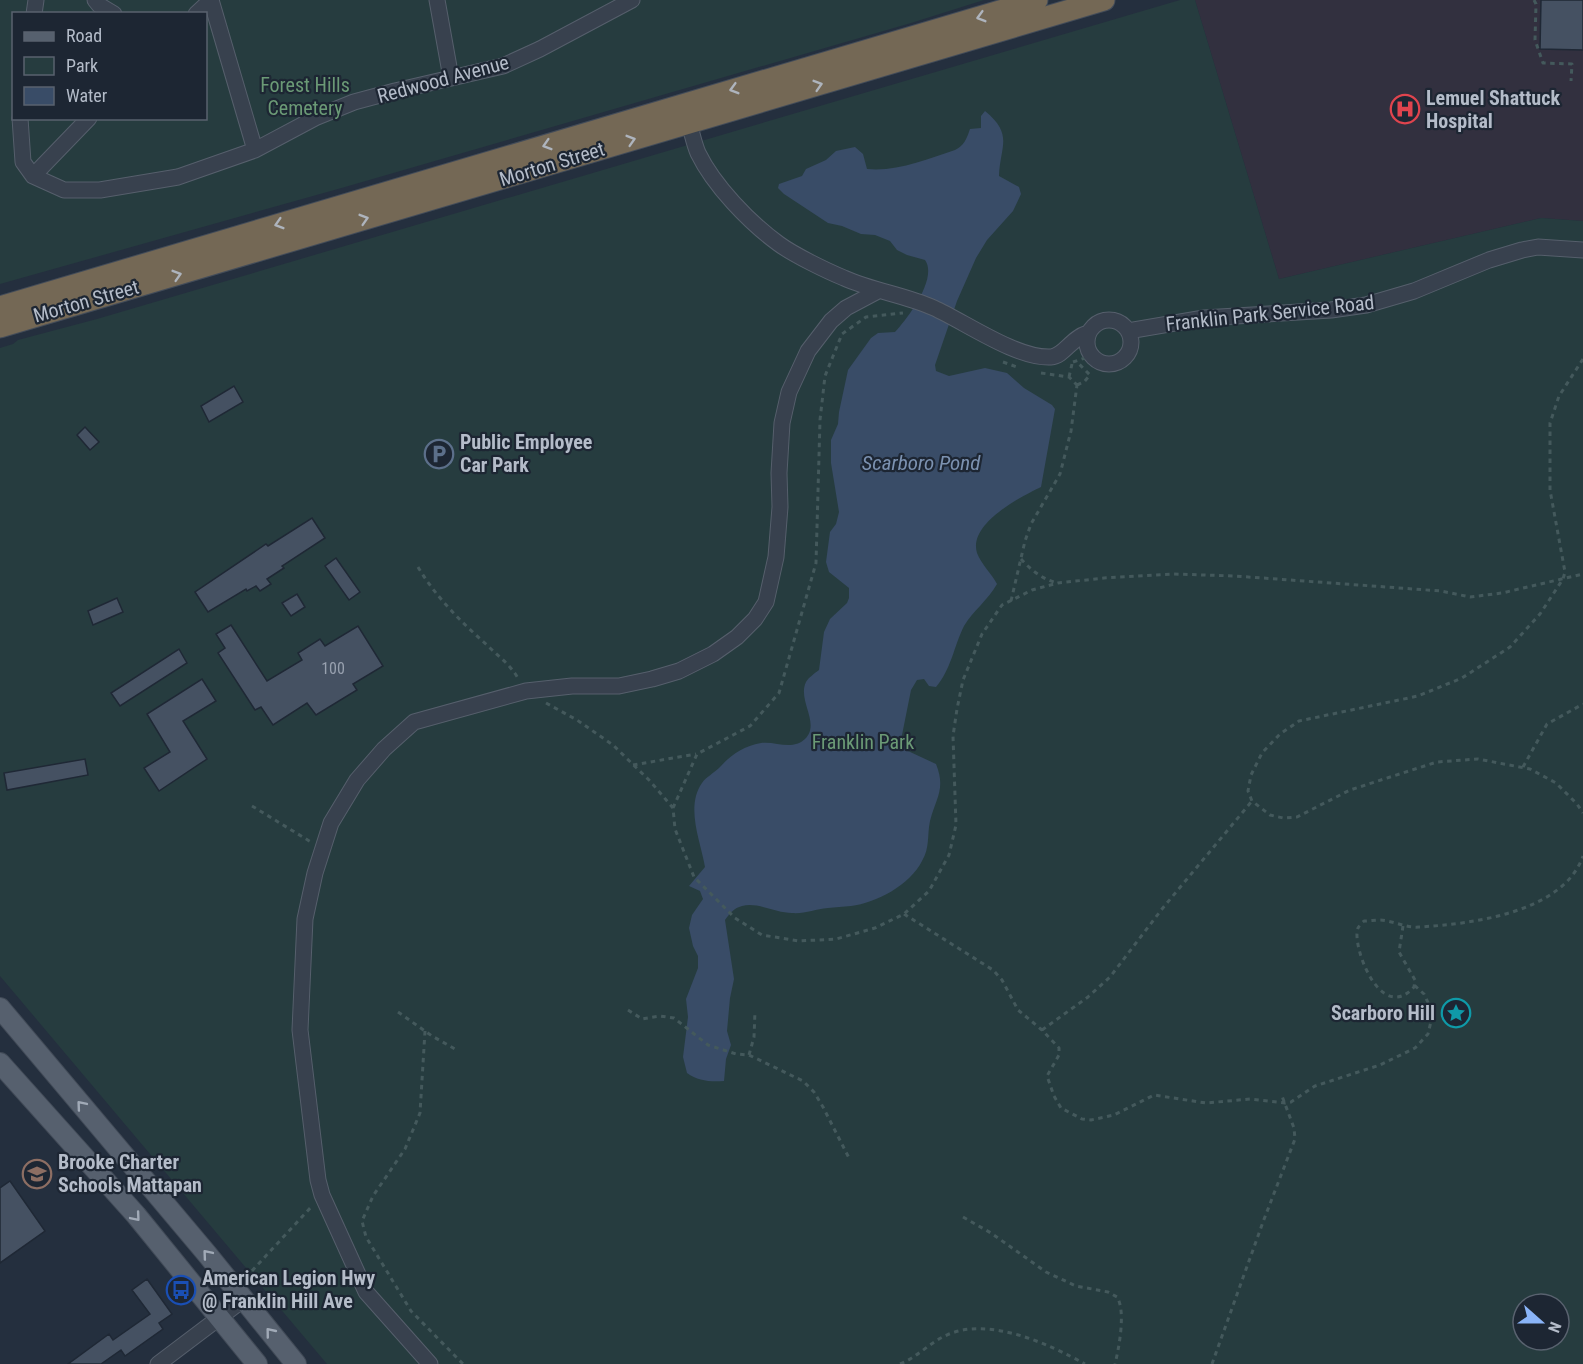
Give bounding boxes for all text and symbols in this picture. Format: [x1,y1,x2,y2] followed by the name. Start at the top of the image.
[976,9,986,22] one-way arrow
[12,12,207,120] legend
[66,25,102,46] text: Road
[375,50,511,108] street label: Redwood Avenue
[66,55,98,76] text: Park
[260,73,350,120] park label: Forest Hills Cemetery
[812,80,823,92] one-way arrow
[729,82,740,94] one-way arrow
[66,85,108,106] text: Water
[1426,86,1560,133] place label: Lemuel Shattuck Hospital
[1389,93,1421,125] hospital icon: Lemuel Shattuck Hospital
[625,135,636,147] one-way arrow
[497,137,608,191] street label: Morton Street
[542,138,553,150] one-way arrow
[358,214,369,226] one-way arrow
[274,217,285,229] one-way arrow
[171,270,182,282] one-way arrow
[30,274,142,328] street label: Morton Street
[1165,290,1375,336] street label: Franklin Park Service Road
[460,430,592,477] place label: Public Employee Car Park
[423,438,455,470] parking icon: Public Employee Car Park
[862,451,981,475] water label: Scarboro Pond
[321,659,345,678] house number: 100
[812,730,914,754] park label: Franklin Park
[1440,997,1472,1029] place icon: Scarboro Hill
[1331,1001,1435,1025] place label: Scarboro Hill
[77,1101,88,1112] one-way arrow
[58,1150,202,1197] place label: Brooke Charter Schools Mattapan
[21,1158,53,1190] school or university icon: Brooke Charter Schools Mattapan
[129,1210,140,1221] one-way arrow
[203,1250,214,1261] one-way arrow
[202,1266,375,1313] place label: American Legion Hwy @ Franklin Hill Ave
[165,1274,197,1306] bus stop icon: American Legion Hwy @ Franklin Hill Ave
[1511,1292,1571,1352] north arrow
[1544,1319,1565,1335] text: N
[266,1328,277,1339] one-way arrow

